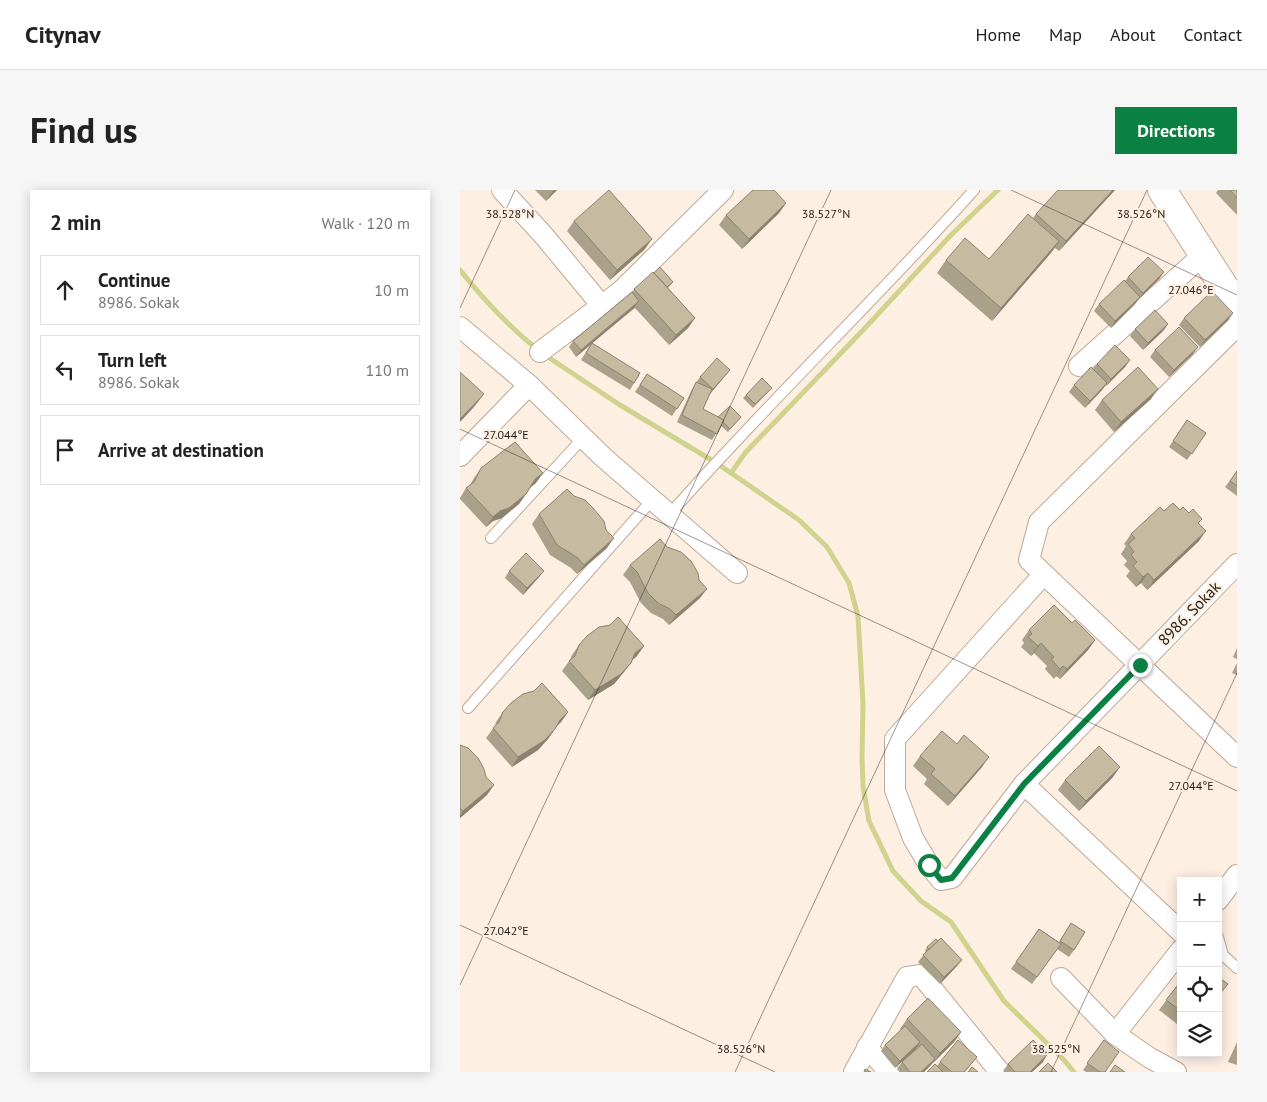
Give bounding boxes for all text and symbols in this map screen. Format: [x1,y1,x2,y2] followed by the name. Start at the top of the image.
[25,19,101,50] text: Citynav
[975,23,1021,46] text: Home
[1049,23,1082,46] text: Map
[1110,23,1156,46] text: About
[1184,23,1242,46] text: Contact
[30,107,138,153] text: Find us
[1115,107,1237,154] button: Directions
[486,206,534,221] text: 38.528°N
[802,206,850,221] text: 38.527°N
[1117,206,1165,221] text: 38.526°N
[50,209,101,236] text: 2 min
[321,213,410,233] text: Walk · 120 m
[98,268,170,292] text: Continue
[51,276,79,304] icon: ahead
[374,280,409,300] text: 10 m
[1168,282,1214,297] text: 27.046°E
[98,292,180,312] text: 8986. Sokak
[98,348,167,372] text: Turn left
[51,356,79,384] icon: left
[366,360,409,380] text: 110 m
[98,372,180,392] text: 8986. Sokak
[483,427,529,442] text: 27.044°E
[51,436,79,464] icon: arrive
[98,438,264,462] text: Arrive at destination
[1153,576,1225,649] street label: 8986. Sokak
[1129,654,1152,677] route end
[1168,778,1214,793] text: 27.044°E
[918,854,941,877] route start
[1177,877,1222,1057] map controls
[1177,877,1222,922] button: +
[1177,922,1222,967] button: −
[483,923,529,938] text: 27.042°E
[1177,967,1222,1012] button: locate
[1177,1012,1222,1057] button: layers
[717,1041,765,1056] text: 38.526°N
[1032,1041,1080,1056] text: 38.525°N

